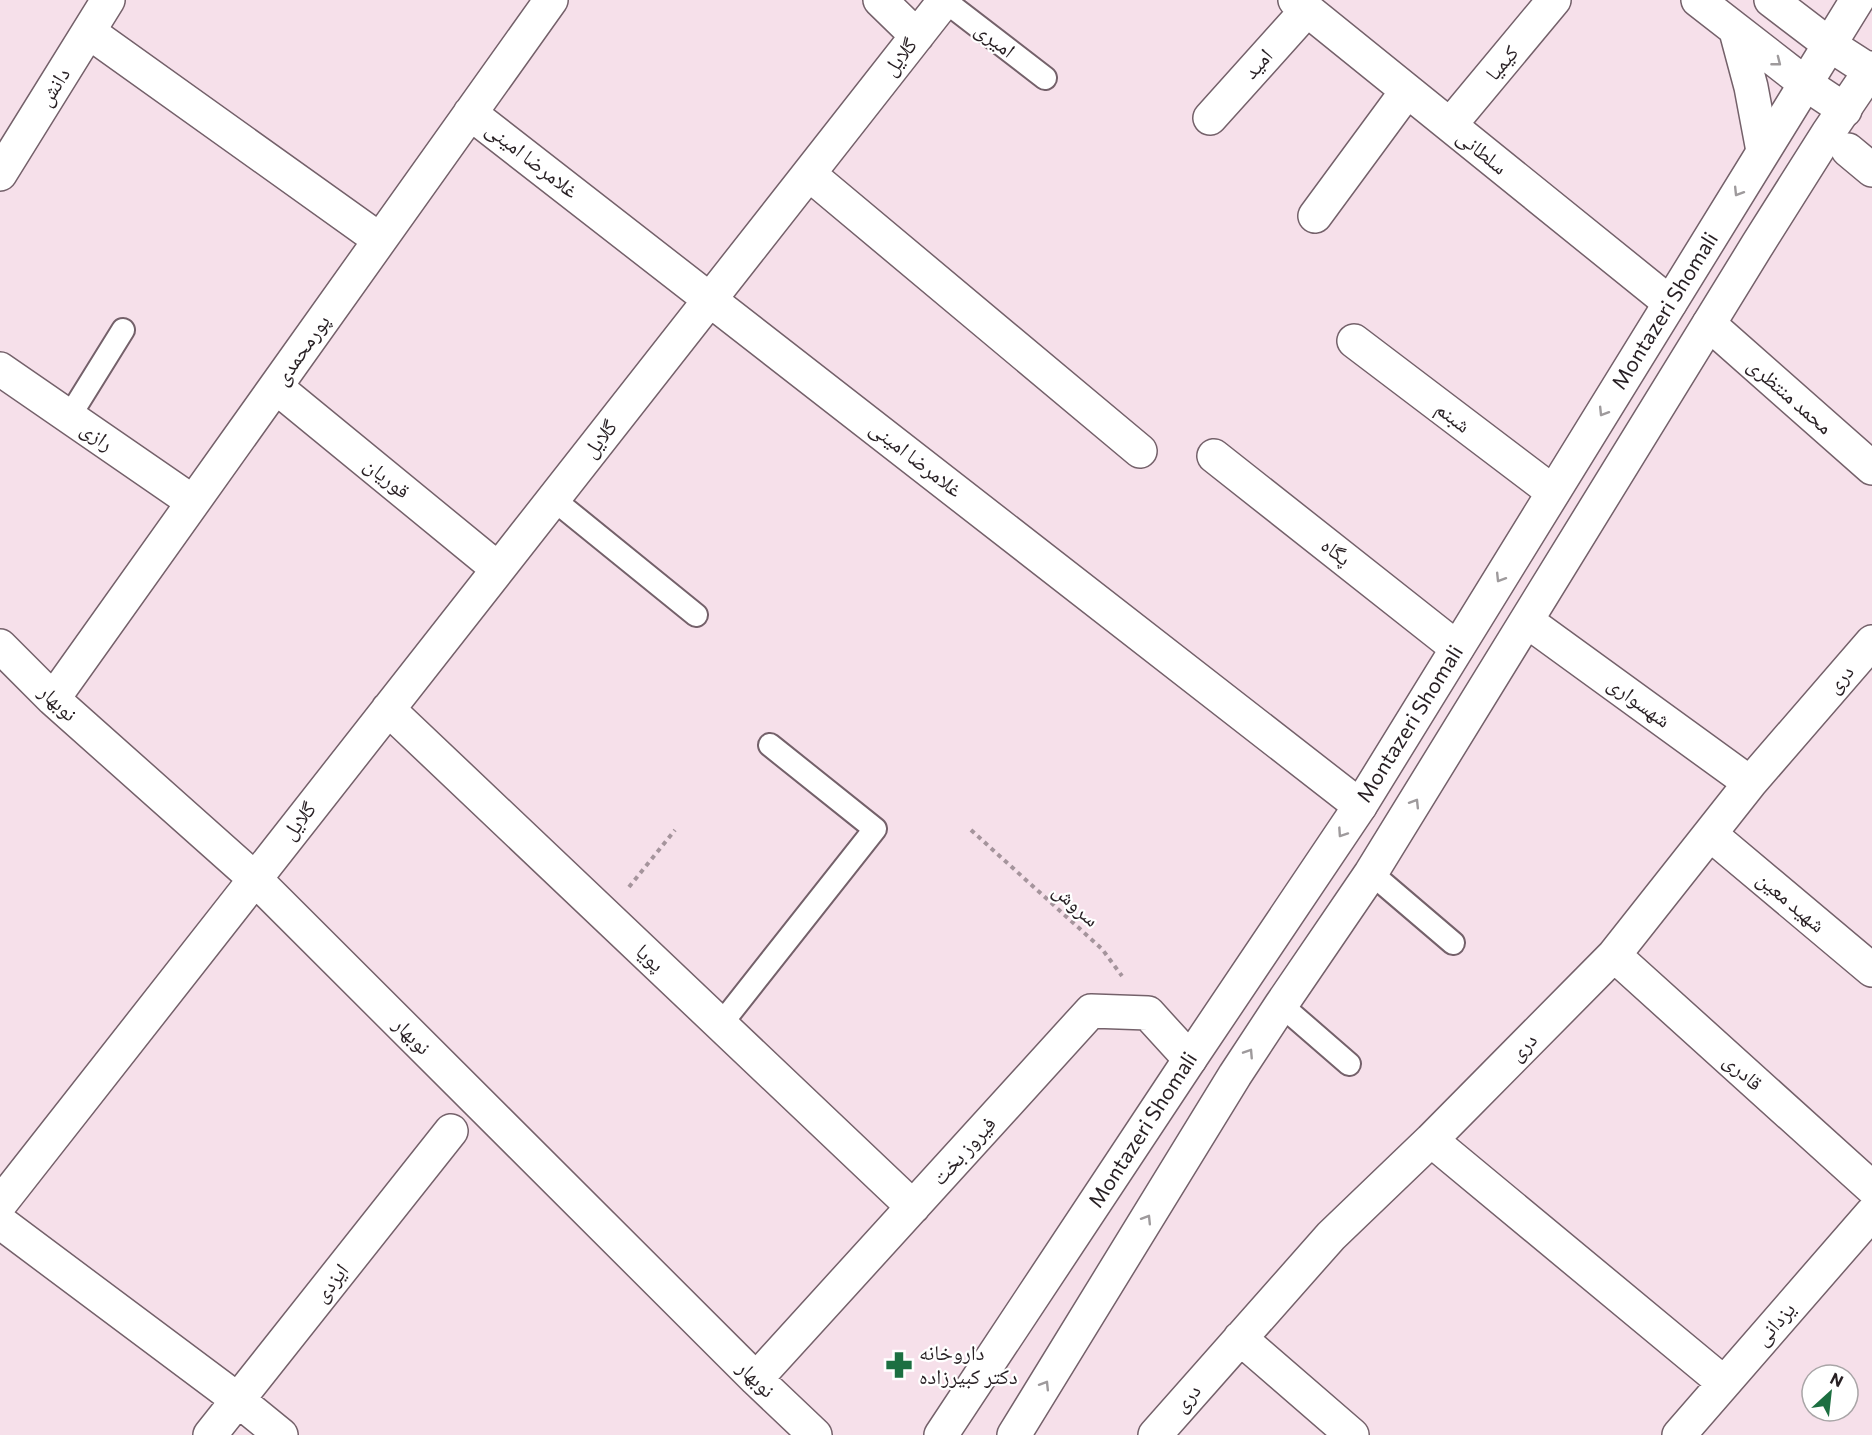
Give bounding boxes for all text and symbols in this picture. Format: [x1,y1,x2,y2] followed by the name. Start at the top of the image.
[970,16,1021,63] street label: امیری
[876,32,923,81] street label: گلایل
[1479,39,1523,85] street label: کیمیا
[1237,43,1277,84] street label: امید
[1770,55,1781,66] one-way arrow
[31,62,76,111] street label: دانش
[481,115,584,204] street label: غلامرضا امینی
[1451,123,1513,180] street label: سلطانی
[1733,186,1745,196] one-way arrow
[1605,227,1722,393] street label: Montazeri Shomali
[267,309,335,390] street label: پورمحمدی
[1743,351,1838,439] street label: محمد منتظری
[1430,395,1476,439] street label: شبنم
[1598,406,1610,416] one-way arrow
[576,414,623,463] street label: گلایل
[865,414,968,503] street label: غلامرضا امینی
[76,415,119,456] street label: رازی
[359,451,416,504] street label: قوریان
[1316,532,1357,571] street label: پگاه
[1496,572,1508,582] one-way arrow
[1350,640,1467,806] street label: Montazeri Shomali
[1820,659,1859,698] street label: دری
[1603,670,1676,733] street label: شهسواری
[33,677,83,726] street label: نوبهار
[275,796,322,845] street label: گلایل
[1407,799,1419,809] one-way arrow
[1338,826,1349,837] one-way arrow
[1751,865,1831,938] street label: شهید معین
[1047,877,1105,933] street label: سروش
[631,938,670,977] street label: پویا
[388,1010,437,1060] street label: نوبهار
[1503,1027,1542,1066] street label: دری
[1082,1047,1201,1212] street label: Montazeri Shomali
[1719,1047,1769,1096] street label: قادری
[1242,1049,1253,1060] one-way arrow
[926,1111,1001,1190] street label: فیروز بخت
[1139,1215,1151,1225] one-way arrow
[307,1258,353,1307] street label: ایزدی
[1748,1296,1801,1351] street label: یزدانی
[919,1339,1018,1389] place label: داروخانه دکتر کبیرزاده
[884,1350,914,1380] pharmacy icon: داروخانه دکتر کبیرزاده
[732,1353,781,1403] street label: نوبهار
[1800,1363,1860,1423] north arrow
[1827,1368,1847,1390] text: N
[1167,1378,1206,1417] street label: دری
[1037,1381,1049,1391] one-way arrow

